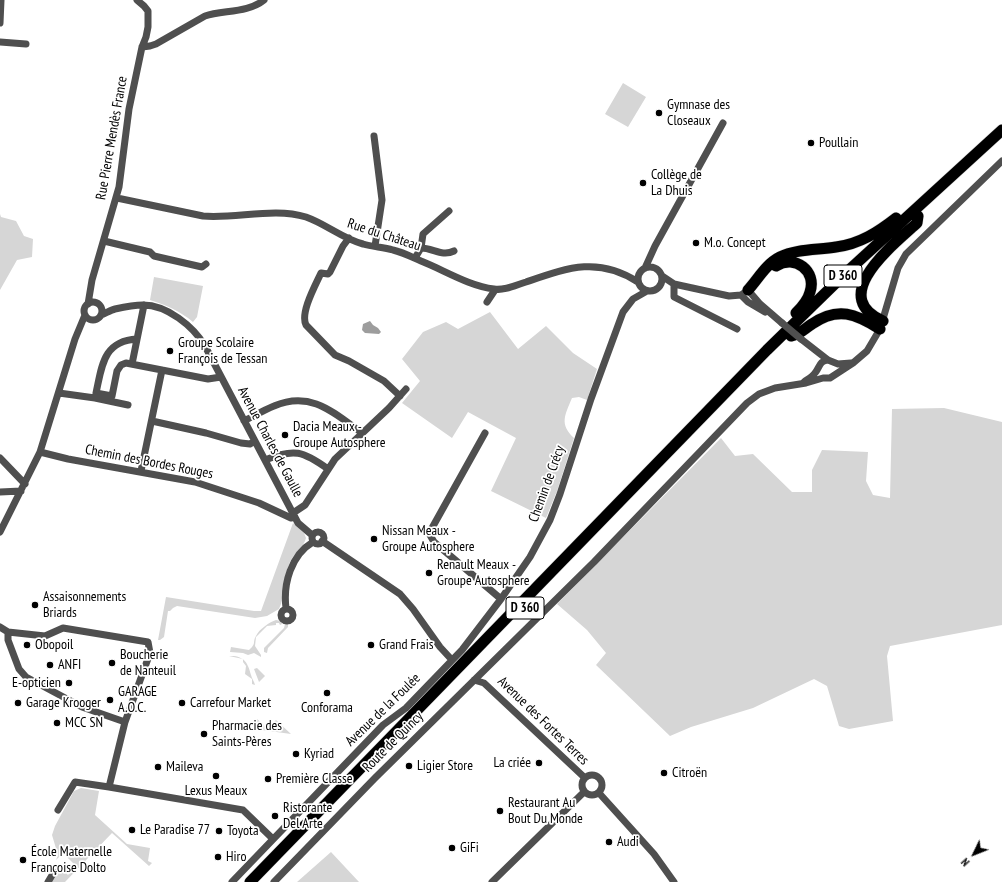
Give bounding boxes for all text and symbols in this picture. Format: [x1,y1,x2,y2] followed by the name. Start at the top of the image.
[93,75,131,201] street label: Rue Pierre Mendès France
[667,97,730,130] place label: Gymnase des Closeaux
[654,108,664,118] marker: Gymnase des Closeaux
[819,135,858,151] place label: Poullain
[806,138,816,148] marker: Poullain
[651,167,702,200] place label: Collège de La Dhuis
[638,178,648,188] marker: Collège de La Dhuis
[345,215,423,255] street label: Rue du Château
[704,235,766,251] place label: M.o. Concept
[691,238,701,248] marker: M.o. Concept
[824,265,862,287] road number: D 360
[178,335,268,368] place label: Groupe Scolaire François de Tessan
[165,346,175,356] marker: Groupe Scolaire François de Tessan
[234,384,306,500] street label: Avenue Charles de Gaulle
[293,419,386,452] place label: Dacia Meaux - Groupe Autosphere
[280,430,290,440] marker: Dacia Meaux - Groupe Autosphere
[84,441,214,483] street label: Chemin des Bordes Rouges
[525,443,569,525] street label: Chemin de Crécy
[382,523,475,556] place label: Nissan Meaux - Groupe Autosphere
[369,534,379,544] marker: Nissan Meaux - Groupe Autosphere
[437,557,530,590] place label: Renault Meaux - Groupe Autosphere
[424,568,434,578] marker: Renault Meaux - Groupe Autosphere
[43,589,126,622] place label: Assaisonnements Briards
[506,597,544,619] road number: D 360
[30,600,40,610] marker: Assaisonnements Briards
[35,637,73,653] place label: Obopoil
[379,637,433,653] place label: Grand Frais
[22,640,32,650] marker: Obopoil
[366,640,376,650] marker: Grand Frais
[120,647,176,680] place label: Boucherie de Nanteuil
[58,657,81,673] place label: ANFI
[107,658,117,668] marker: Boucherie de Nanteuil
[45,660,55,670] marker: ANFI
[342,670,424,750] street label: Avenue de la Foulée
[494,673,592,769] street label: Avenue des Fortes Terres
[12,675,61,691] place label: E-opticien
[64,678,74,688] marker: E-opticien
[118,684,157,716] place label: GARAGE A.O.C.
[322,688,332,698] marker: Conforama
[26,695,101,711] place label: Garage Krooger
[105,695,115,705] marker: GARAGE A.O.C.
[190,695,271,711] place label: Carrefour Market
[13,698,23,708] marker: Garage Krooger
[177,698,187,708] marker: Carrefour Market
[301,700,353,716] place label: Conforama
[359,708,427,776] street label: Route de Quincy
[65,715,103,731] place label: MCC SN
[52,718,62,728] marker: MCC SN
[212,718,282,750] place label: Pharmacie des Saints-Pères
[199,729,209,739] marker: Pharmacie des Saints-Pères
[304,746,334,762] place label: Kyriad
[291,749,301,759] marker: Kyriad
[494,755,531,771] place label: La criée
[417,758,473,774] place label: Ligier Store
[534,758,544,768] marker: La criée
[166,759,203,775] place label: Maileva
[404,761,414,771] marker: Ligier Store
[153,762,163,772] marker: Maileva
[672,765,707,781] place label: Citroën
[659,768,669,778] marker: Citroën
[211,771,221,781] marker: Lexus Meaux
[276,771,353,787] place label: Première Classe
[263,774,273,784] marker: Première Classe
[185,783,247,799] place label: Lexus Meaux
[508,795,583,828] place label: Restaurant Au Bout Du Monde
[283,800,332,832] place label: Ristorante Del Arte
[495,806,505,816] marker: Restaurant Au Bout Du Monde
[270,811,280,821] marker: Ristorante Del Arte
[140,822,210,838] place label: Le Paradise 77
[227,823,258,839] place label: Toyota
[127,825,137,835] marker: Le Paradise 77
[214,826,224,836] marker: Toyota
[617,834,639,850] place label: Audi
[954,834,994,874] north arrow
[604,837,614,847] marker: Audi
[460,840,479,856] place label: GiFi
[447,843,457,853] marker: GiFi
[31,844,112,876] place label: École Maternelle Françoise Dolto
[226,849,246,865] place label: Hiro
[213,852,223,862] marker: Hiro
[18,855,28,865] marker: École Maternelle Françoise Dolto
[958,855,972,869] text: N

